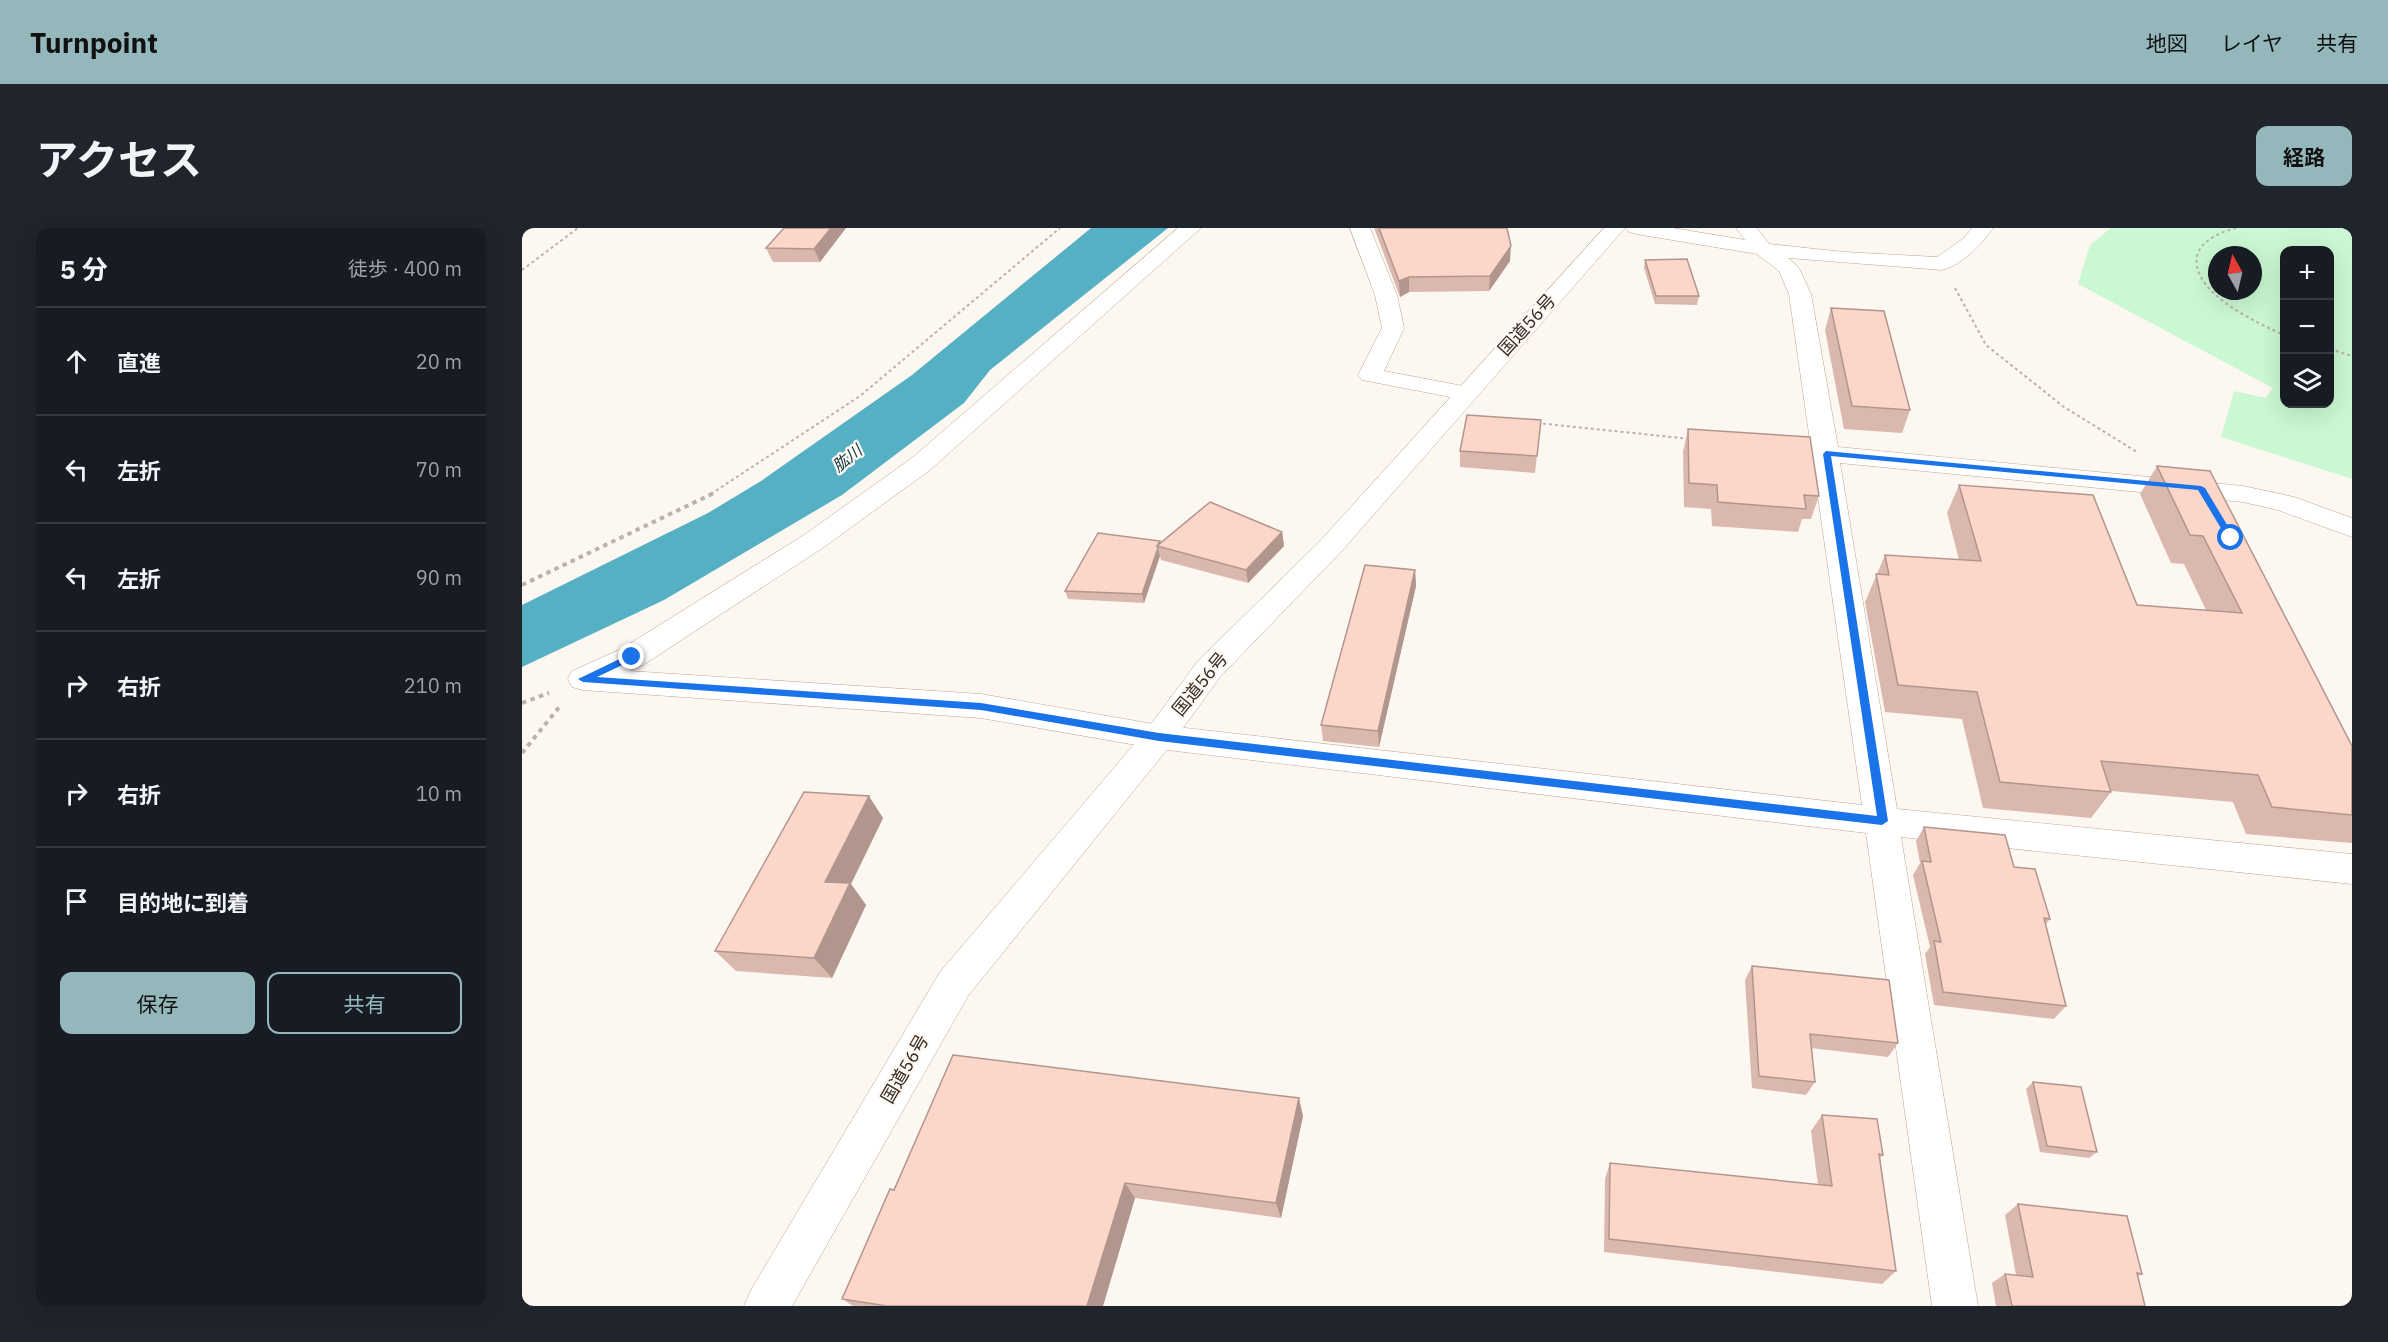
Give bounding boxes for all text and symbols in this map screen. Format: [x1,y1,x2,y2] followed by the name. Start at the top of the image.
[30,24,158,61] text: Turnpoint
[2146,29,2188,57] text: 地図
[2221,29,2283,57] text: レイヤ
[2316,29,2358,57] text: 共有
[2256,126,2352,186] button: 経路
[36,132,202,187] text: アクセス
[2208,246,2262,300] north arrow
[2280,246,2334,408] map controls
[2280,246,2334,300] button: +
[60,252,108,286] text: 5 分
[348,255,462,282] text: 徒歩 · 400 m
[1493,289,1560,360] street label: 国道56号
[2280,300,2334,354] button: −
[60,345,93,378] icon: ahead
[117,348,161,377] text: 直進
[416,348,462,375] text: 20 m
[2280,354,2334,408] button: layers
[828,439,867,476] water label: 肱川
[60,453,93,486] icon: left
[117,456,161,485] text: 左折
[416,456,462,483] text: 70 m
[2217,524,2243,550] route start
[60,561,93,594] icon: left
[117,564,161,593] text: 左折
[416,564,462,591] text: 90 m
[618,643,644,669] route end
[1167,647,1232,720] street label: 国道56号
[60,669,93,702] icon: right
[117,672,161,701] text: 右折
[404,672,462,699] text: 210 m
[60,777,93,810] icon: right
[117,780,161,809] text: 右折
[416,780,462,807] text: 10 m
[60,885,93,918] icon: arrive
[117,888,249,917] text: 目的地に到着
[60,972,255,1034] button: 保存
[267,972,462,1034] button: 共有
[876,1030,933,1107] street label: 国道56号

